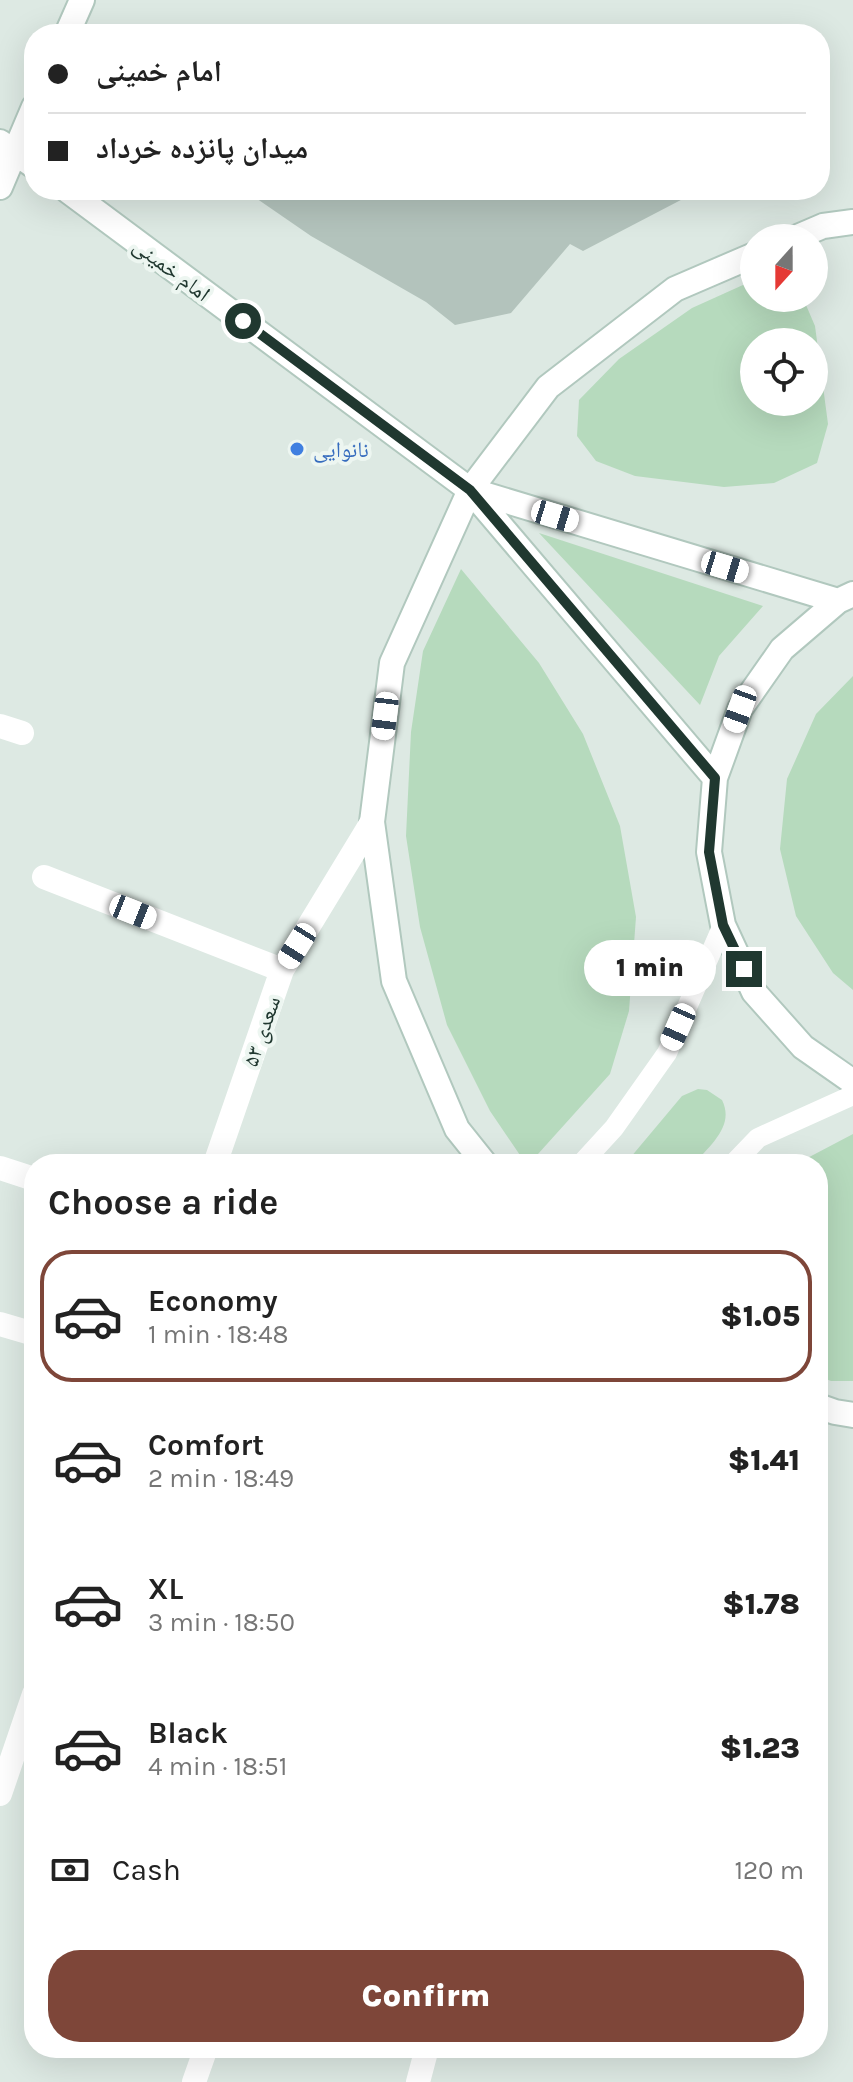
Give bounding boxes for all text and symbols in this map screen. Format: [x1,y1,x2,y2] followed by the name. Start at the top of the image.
[96,53,222,89] text: امام خمینی
[96,130,308,166] text: میدان پانزده خرداد
[740,224,828,312] north arrow
[740,224,828,416] map controls
[127,233,215,308] street label: امام خمینی
[225,303,261,339] route start
[740,328,828,416] button: locate
[313,437,369,463] place label: نانوایی
[288,440,306,458] marker: نانوایی
[529,498,581,534] car
[699,549,751,585] car
[721,682,759,736] car
[370,691,400,741] car
[106,892,160,932] car
[274,919,320,973] car
[584,941,716,997] callout: 1 min
[726,951,762,987] route end
[616,952,684,983] text: 1 min
[238,993,286,1070] street label: سعدی ۵۳
[657,1000,699,1054] car
[48,1181,278,1223] text: Choose a ride
[52,1280,124,1352] icon: car
[148,1283,278,1319] text: Economy
[720,1298,800,1334] text: $1.05
[148,1319,289,1350] text: 1 min · 18:48
[52,1424,124,1496] icon: car
[148,1427,264,1463] text: Comfort
[728,1442,800,1478] text: $1.41
[148,1463,294,1494] text: 2 min · 18:49
[52,1568,124,1640] icon: car
[148,1571,183,1607] text: XL
[722,1586,800,1622] text: $1.78
[148,1607,295,1638] text: 3 min · 18:50
[52,1712,124,1784] icon: car
[148,1715,228,1751] text: Black
[720,1730,800,1766] text: $1.23
[148,1751,287,1782] text: 4 min · 18:51
[48,1848,92,1892] icon: cash
[112,1852,181,1888] text: Cash
[734,1855,804,1886] text: 120 m
[48,1950,804,2042] button: Confirm

